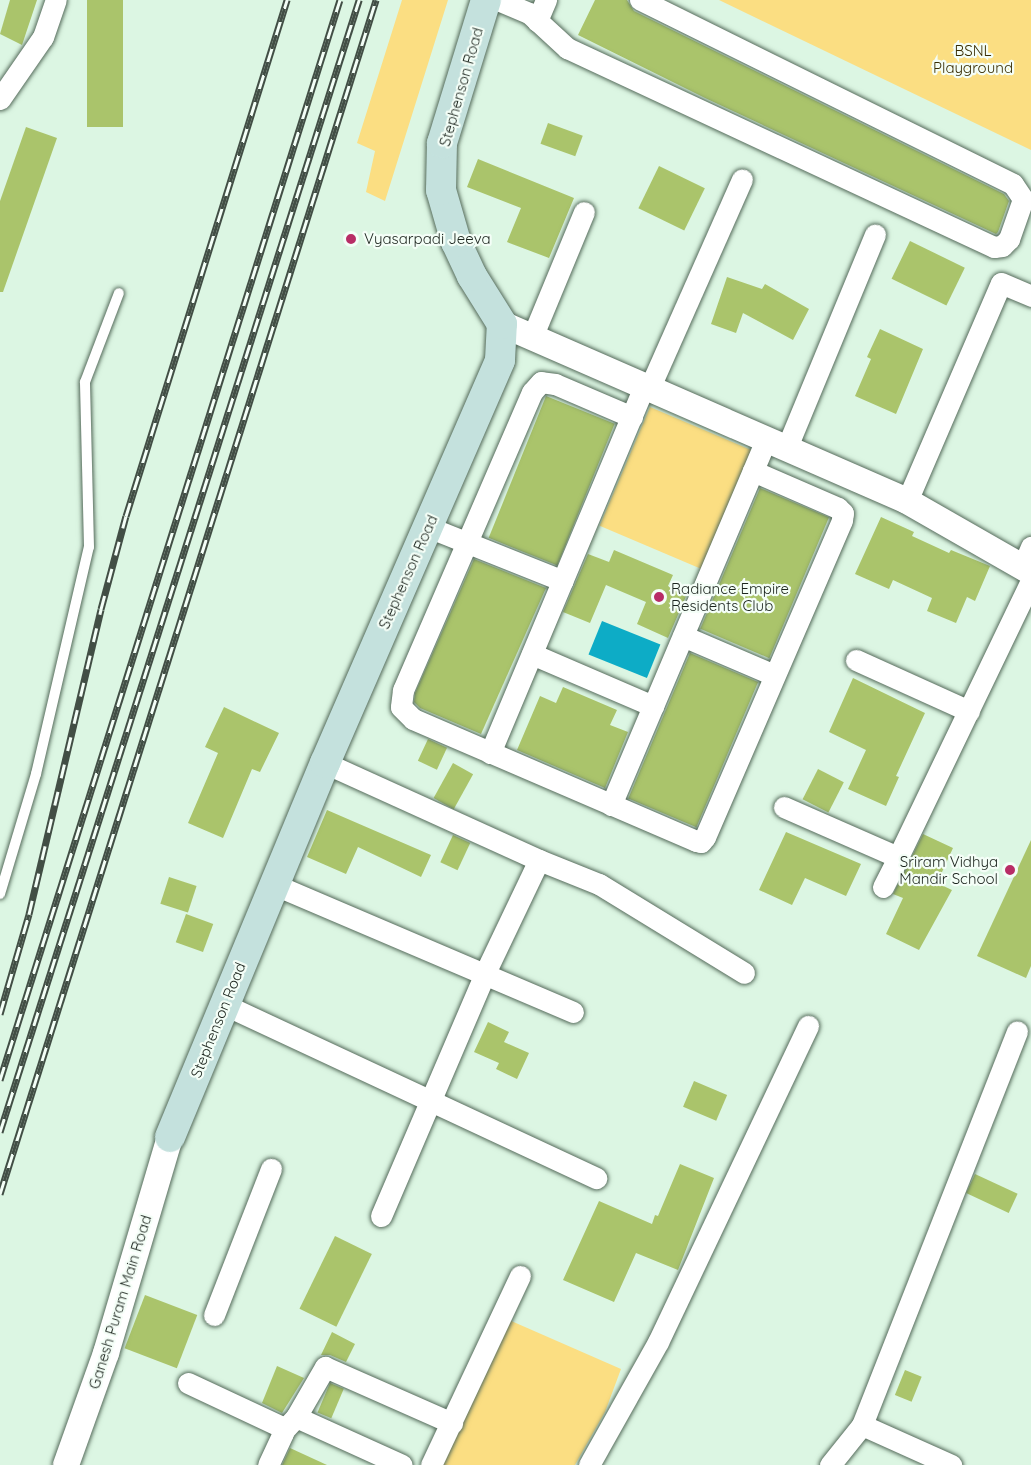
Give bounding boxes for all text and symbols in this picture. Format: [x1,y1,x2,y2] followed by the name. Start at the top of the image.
[435,26,487,148] street label: Stephenson Road
[933,41,1013,76] park label: BSNL Playground
[342,230,360,248] marker: Vyasarpadi Jeeva
[364,230,491,248] place label: Vyasarpadi Jeeva
[375,512,441,632] street label: Stephenson Road
[671,579,789,614] place label: Radiance Empire Residents Club
[652,590,666,604] marker: Radiance Empire Residents Club
[899,852,998,887] place label: Sriram Vidhya Mandir School
[1003,863,1017,877] marker: Sriram Vidhya Mandir School
[187,960,249,1080] street label: Stephenson Road
[85,1213,155,1391] street label: Ganesh Puram Main Road

